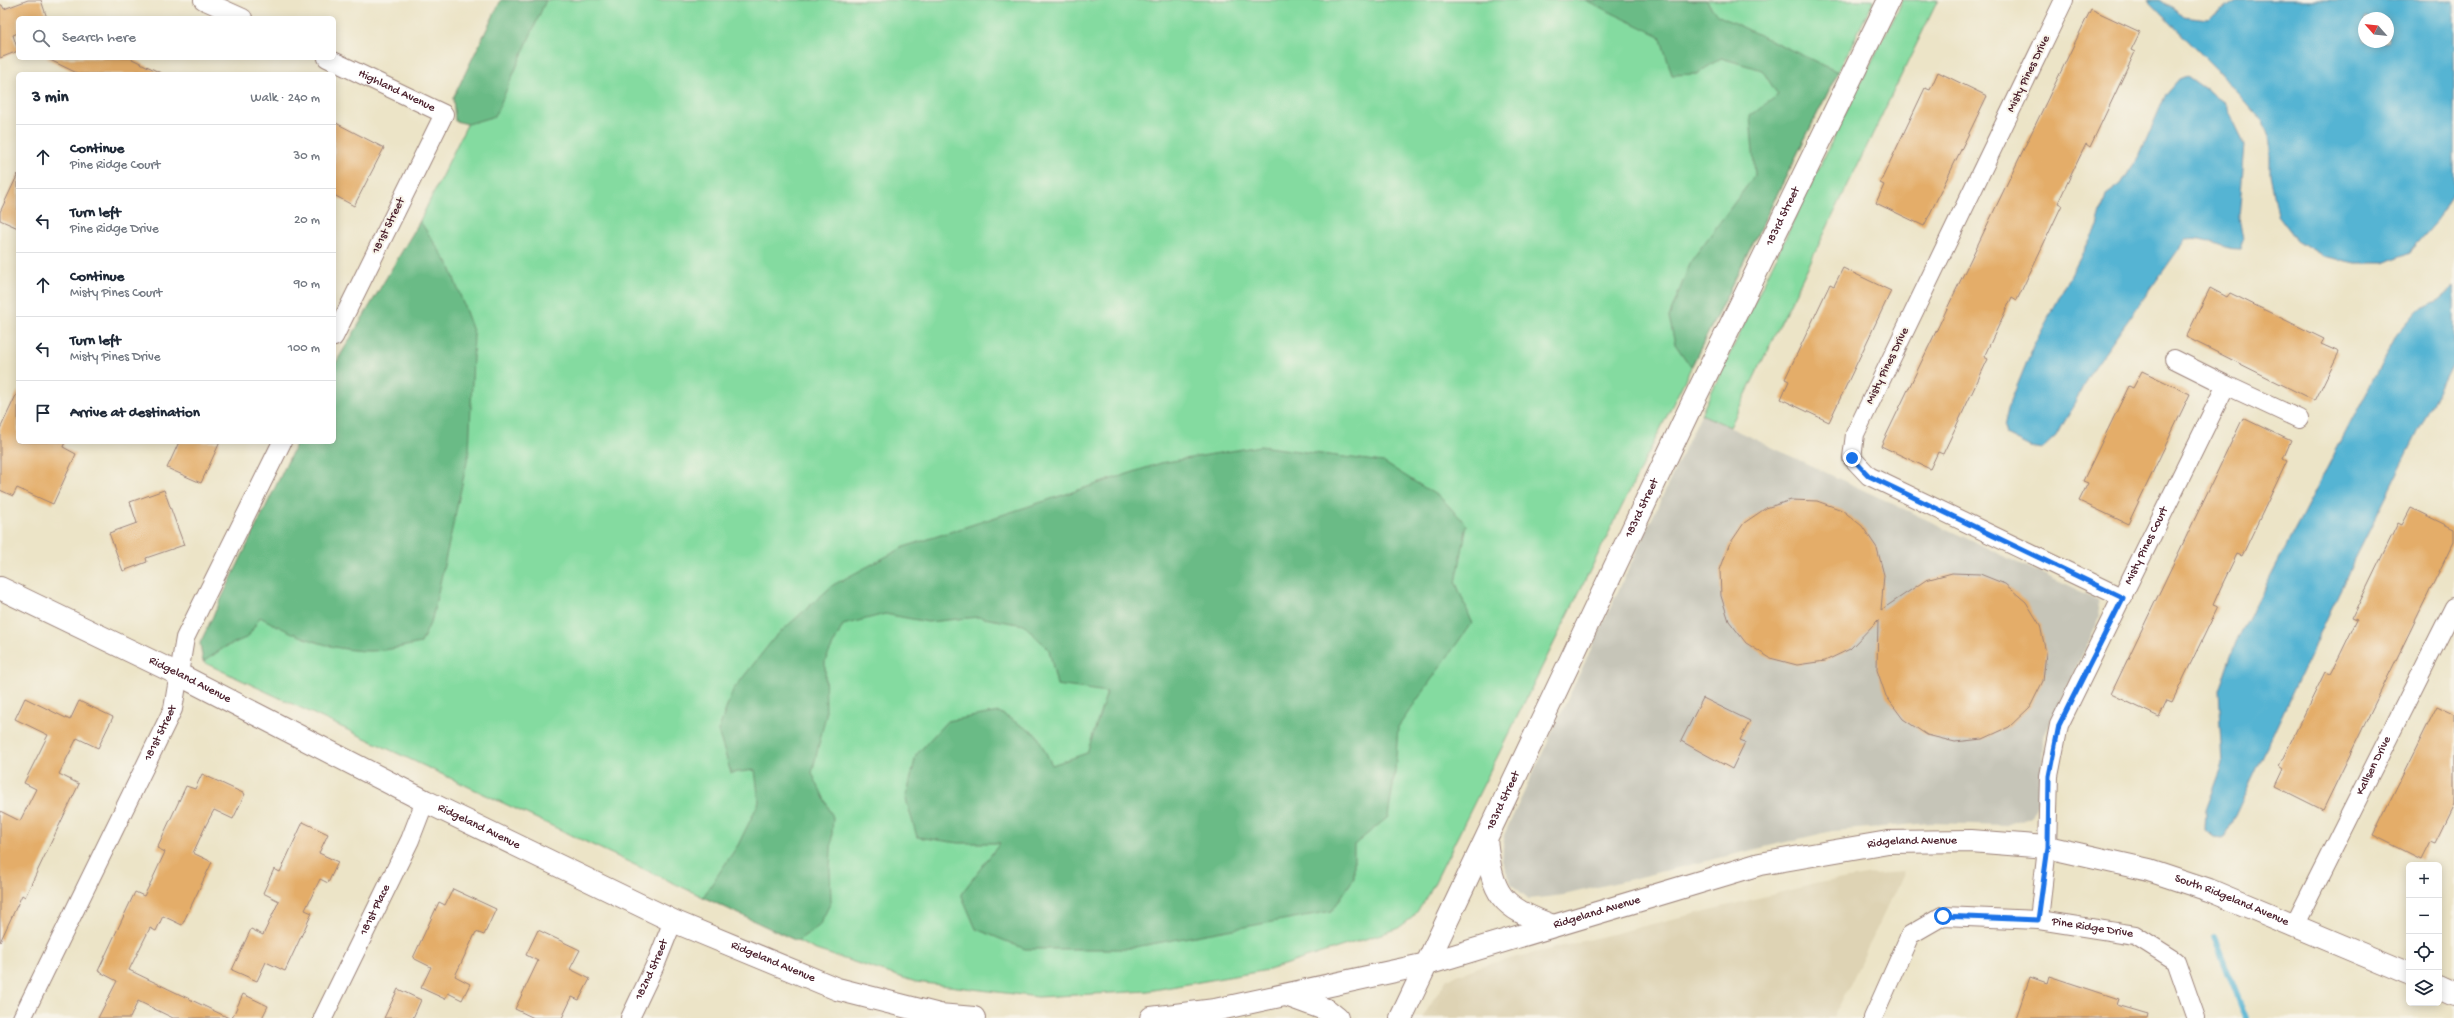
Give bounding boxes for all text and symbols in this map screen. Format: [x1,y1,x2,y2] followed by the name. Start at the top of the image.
[2358,12,2394,48] north arrow
[16,16,336,60] search box
[30,27,52,49] icon: search
[62,29,136,47] text: Search here
[2004,33,2054,115] street label: Misty Pines Drive
[356,67,438,116] street label: Highland Avenue
[32,88,69,108] text: 3 min
[251,91,320,106] text: Walk · 240 m
[70,140,124,158] text: Continue
[32,146,54,168] icon: ahead
[294,149,320,164] text: 30 m
[70,158,160,173] text: Pine Ridge Court
[1763,184,1804,249] street label: 183rd Street
[369,195,409,257] street label: 181st Street
[70,204,121,222] text: Turn left
[32,210,54,232] icon: left
[294,213,320,228] text: 20 m
[70,222,159,237] text: Pine Ridge Drive
[70,268,124,286] text: Continue
[32,274,54,296] icon: ahead
[294,277,320,292] text: 90 m
[70,286,162,301] text: Misty Pines Court
[1863,325,1913,407] street label: Misty Pines Drive
[70,332,121,350] text: Turn left
[32,338,54,360] icon: left
[288,341,320,356] text: 100 m
[70,350,161,365] text: Misty Pines Drive
[32,402,54,424] icon: arrive
[70,404,200,422] text: Arrive at destination
[1843,449,1861,467] route end
[1622,475,1663,541] street label: 183rd Street
[2122,504,2172,587] street label: Misty Pines Court
[146,654,234,707] street label: Ridgeland Avenue
[141,703,181,764] street label: 181st Street
[2354,734,2395,798] street label: Kallsen Drive
[1483,768,1524,834] street label: 183rd Street
[435,801,523,853] street label: Ridgeland Avenue
[1866,834,1958,852] street label: Ridgeland Avenue
[2406,862,2442,1006] map controls
[2406,862,2442,898] button: +
[2173,872,2292,930] street label: South Ridgeland Avenue
[357,882,394,939] street label: 181st Place
[1552,893,1643,933] street label: Ridgeland Avenue
[2406,898,2442,934] button: −
[1934,907,1952,925] route start
[2050,915,2135,942] street label: Pine Ridge Drive
[2406,934,2442,970] button: locate
[632,937,672,1003] street label: 182nd Street
[729,939,818,986] street label: Ridgeland Avenue
[2406,970,2442,1006] button: layers

